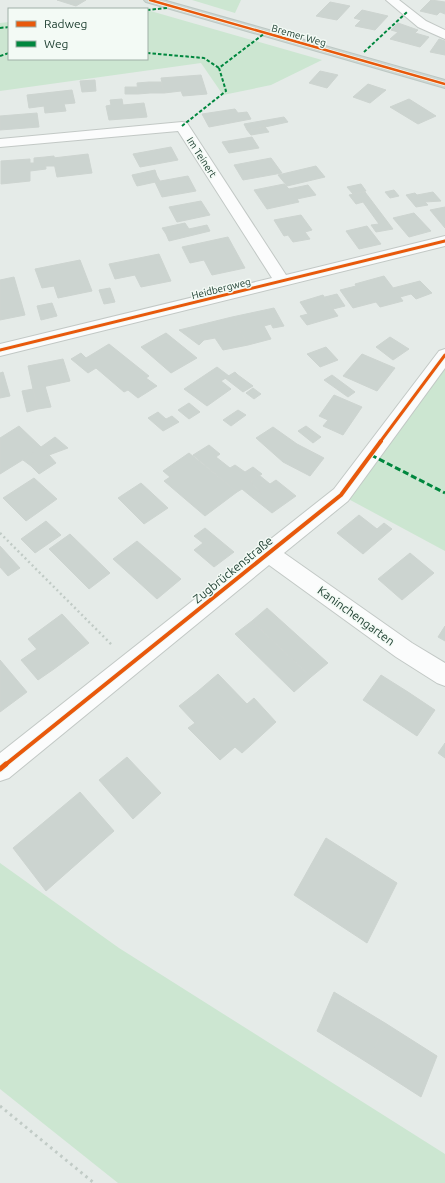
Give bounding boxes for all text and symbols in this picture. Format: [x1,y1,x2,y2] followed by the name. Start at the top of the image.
[8,8,148,60] legend
[44,17,87,30] text: Radweg
[270,22,327,49] street label: Bremer Weg
[44,37,68,50] text: Weg
[185,135,219,179] street label: Im Teinert
[190,276,252,301] street label: Heidbergweg
[190,534,275,606] street label: Zugbrückenstraße
[315,583,397,648] street label: Kaninchengarten

